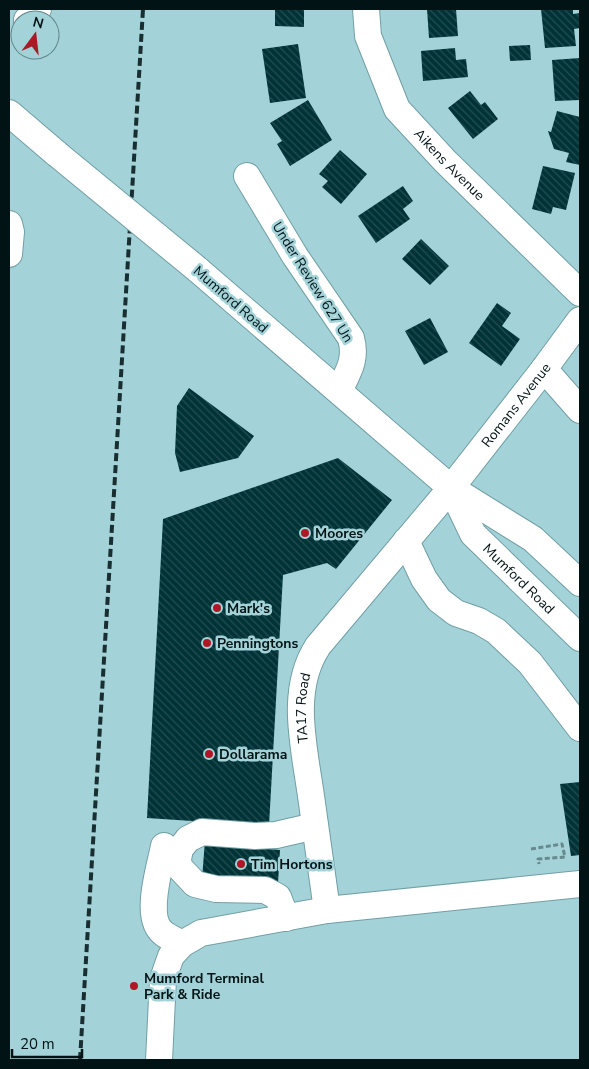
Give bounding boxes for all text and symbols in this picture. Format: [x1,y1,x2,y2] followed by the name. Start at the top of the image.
[10,10,60,60] north arrow
[31,12,46,33] text: N
[410,125,489,205] street label: Aikens Avenue
[268,218,357,346] street label: Under Review 627 Un
[189,262,272,337] street label: Mumford Road
[477,359,555,451] street label: Romans Avenue
[315,524,363,543] place label: Moores
[299,527,311,539] marker: Moores
[478,540,559,618] street label: Mumford Road
[227,599,270,618] place label: Mark's
[211,602,223,614] marker: Mark's
[217,634,299,653] place label: Penningtons
[201,637,213,649] marker: Penningtons
[292,671,315,744] street label: TA17 Road
[219,745,287,764] place label: Dollarama
[203,748,215,760] marker: Dollarama
[251,855,333,874] place label: Tim Hortons
[235,858,247,870] marker: Tim Hortons
[144,969,264,1004] place label: Mumford Terminal Park & Ride
[128,980,140,992] marker: Mumford Terminal Park & Ride
[12,1026,82,1058] scale bar
[20,1034,55,1054] text: 20 m

